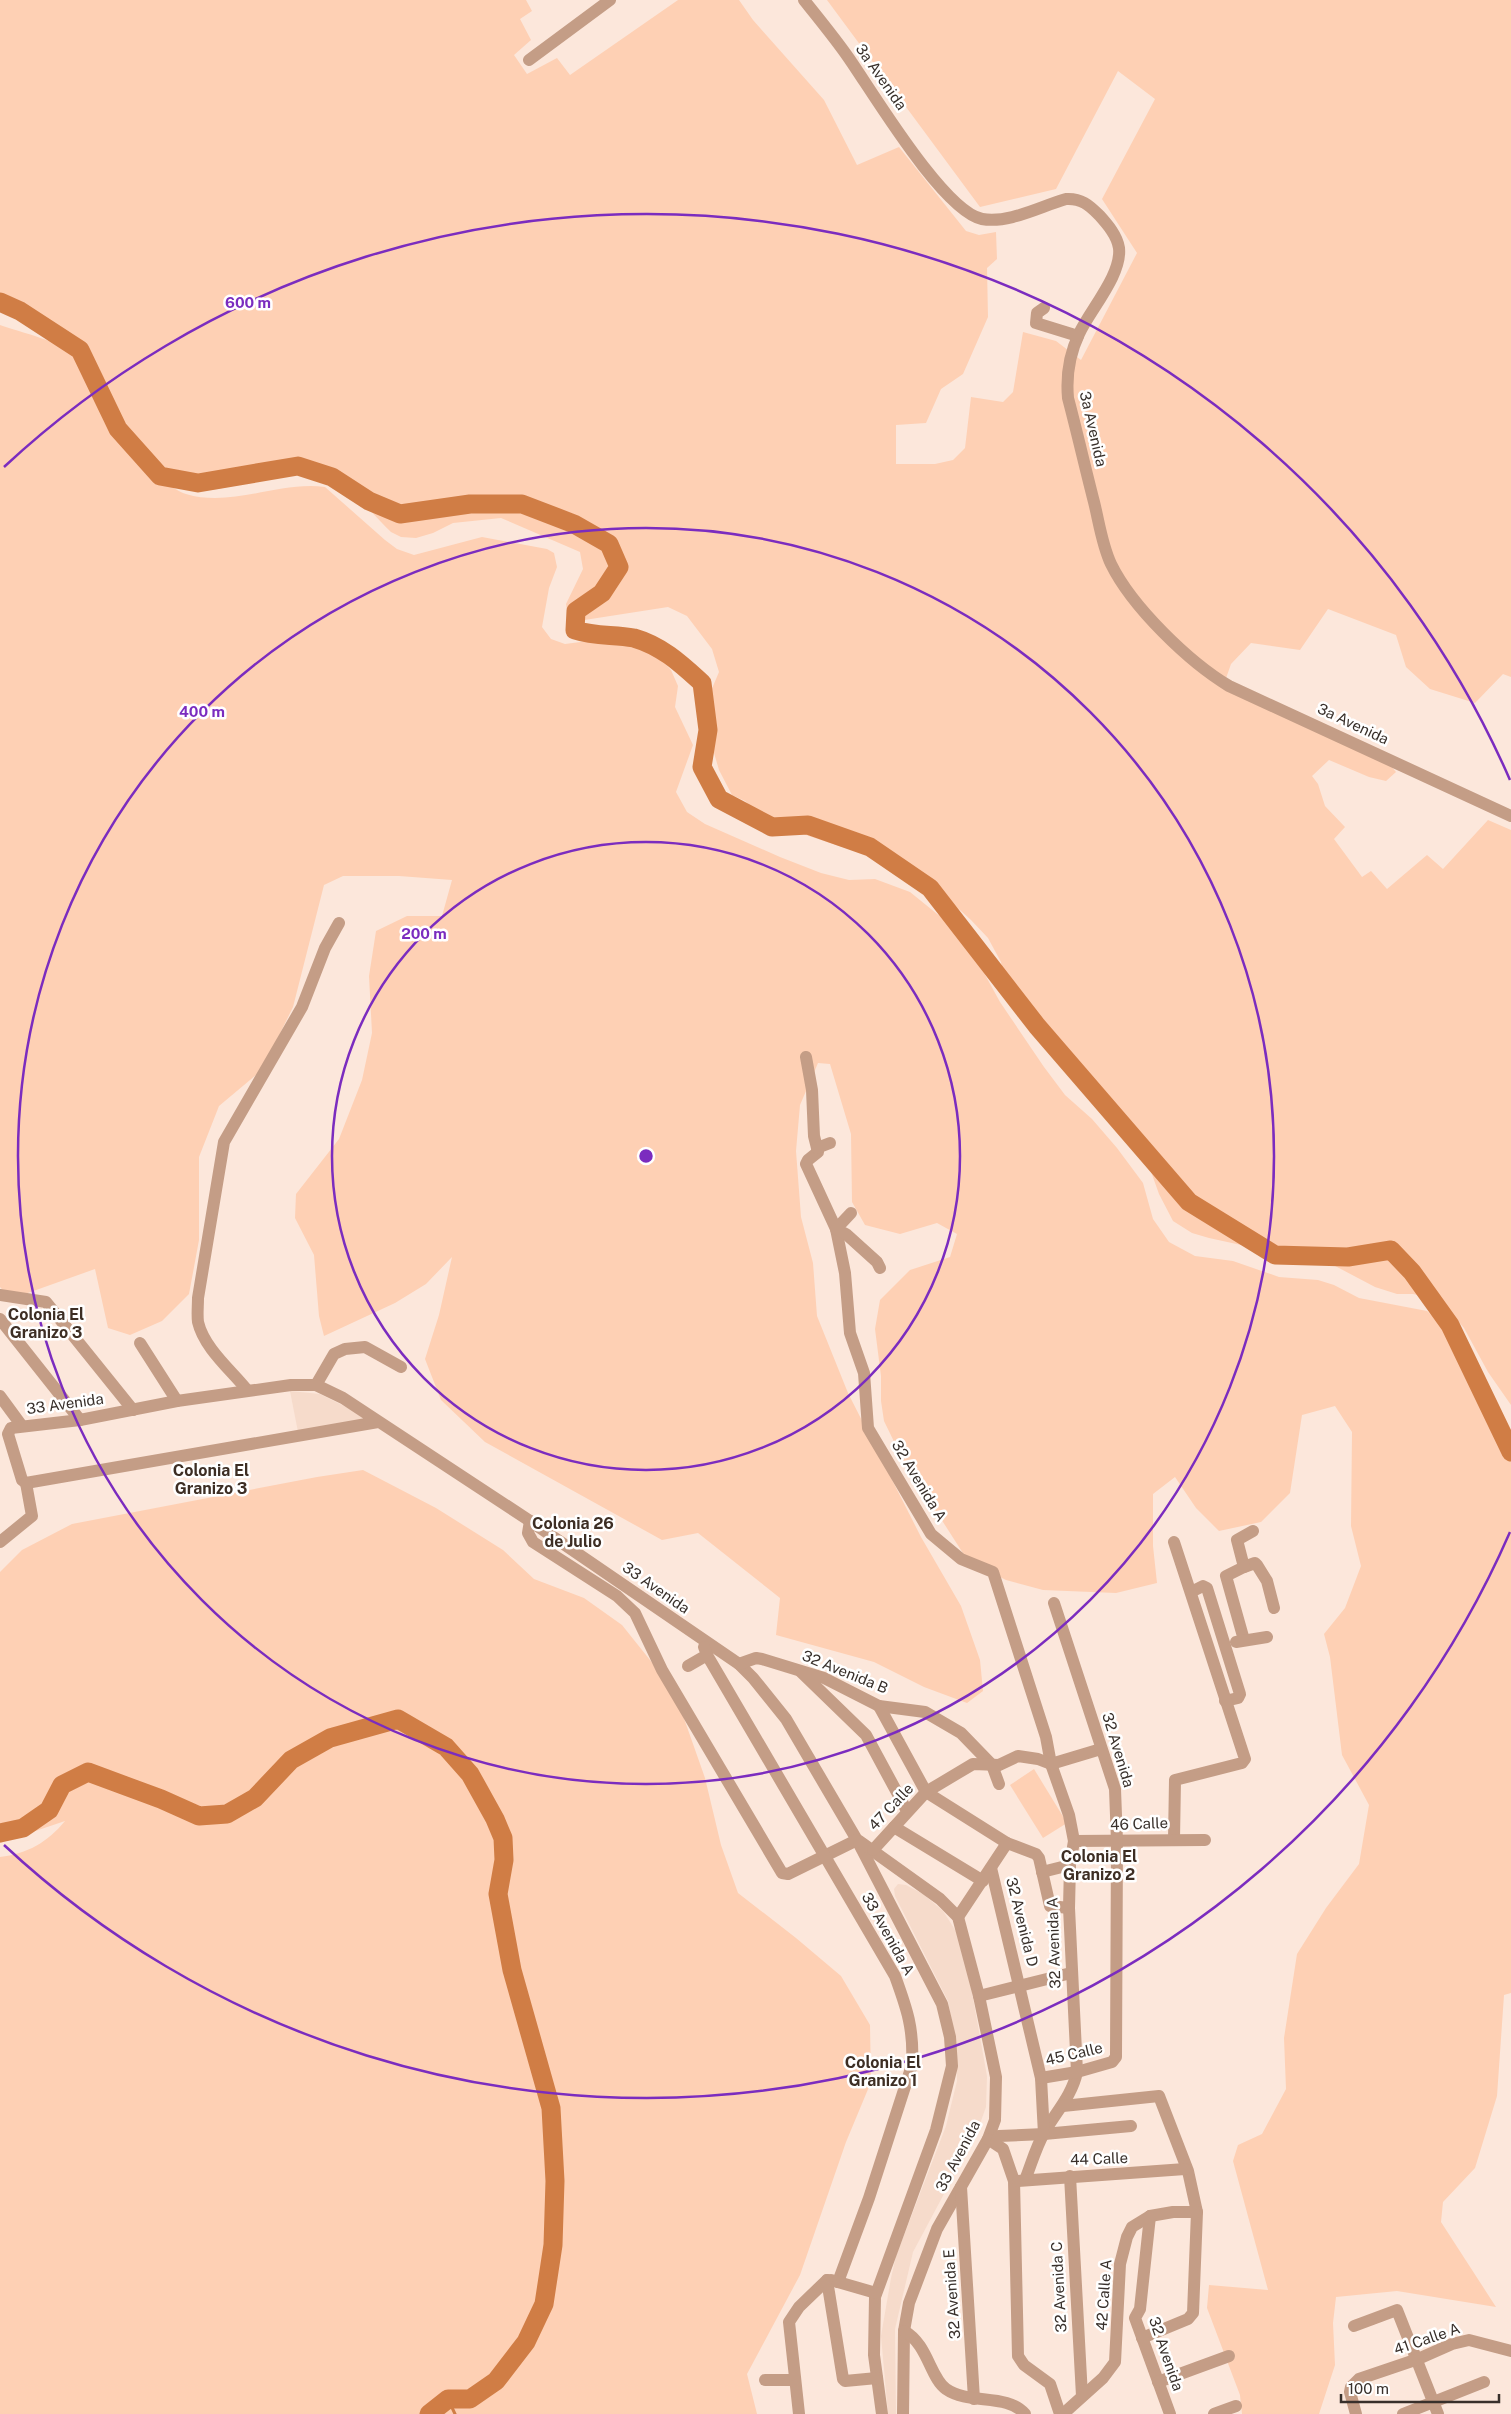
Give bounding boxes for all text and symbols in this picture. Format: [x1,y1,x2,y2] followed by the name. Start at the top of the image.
[852,40,910,113] street label: 3a Avenida
[225,294,271,311] text: 600 m
[1077,390,1110,468] street label: 3a Avenida
[1315,700,1392,747] street label: 3a Avenida
[179,703,225,720] text: 400 m
[401,925,447,942] text: 200 m
[637,1147,655,1165] centre of rings
[8,1305,84,1342] district label: Colonia El Granizo 3
[25,1390,105,1417] street label: 33 Avenida
[889,1437,950,1525] street label: 32 Avenida A
[173,1461,249,1498] district label: Colonia El Granizo 3
[532,1514,614,1551] district label: Colonia 26 de Julio
[620,1558,693,1617] street label: 33 Avenida
[800,1647,891,1696] street label: 32 Avenida B
[1099,1710,1138,1789] street label: 32 Avenida
[865,1780,916,1834] street label: 47 Calle
[1110,1814,1168,1833] street label: 46 Calle
[1061,1847,1137,1884] district label: Colonia El Granizo 2
[1003,1875,1042,1968] street label: 32 Avenida D
[859,1889,918,1978] street label: 33 Avenida A
[1043,1897,1064,1989] street label: 32 Avenida A
[1044,2039,1104,2068] street label: 45 Calle
[845,2053,921,2090] district label: Colonia El Granizo 1
[932,2117,983,2194] street label: 33 Avenida
[1070,2149,1128,2168] street label: 44 Calle
[1048,2241,1069,2333] street label: 32 Avenida C
[940,2248,963,2340] street label: 32 Avenida E
[1093,2258,1115,2331] street label: 42 Calle A
[1146,2315,1187,2393] street label: 32 Avenida
[1392,2319,1462,2358] street label: 41 Calle A
[1341,2372,1498,2404] scale bar
[1348,2380,1389,2397] text: 100 m

